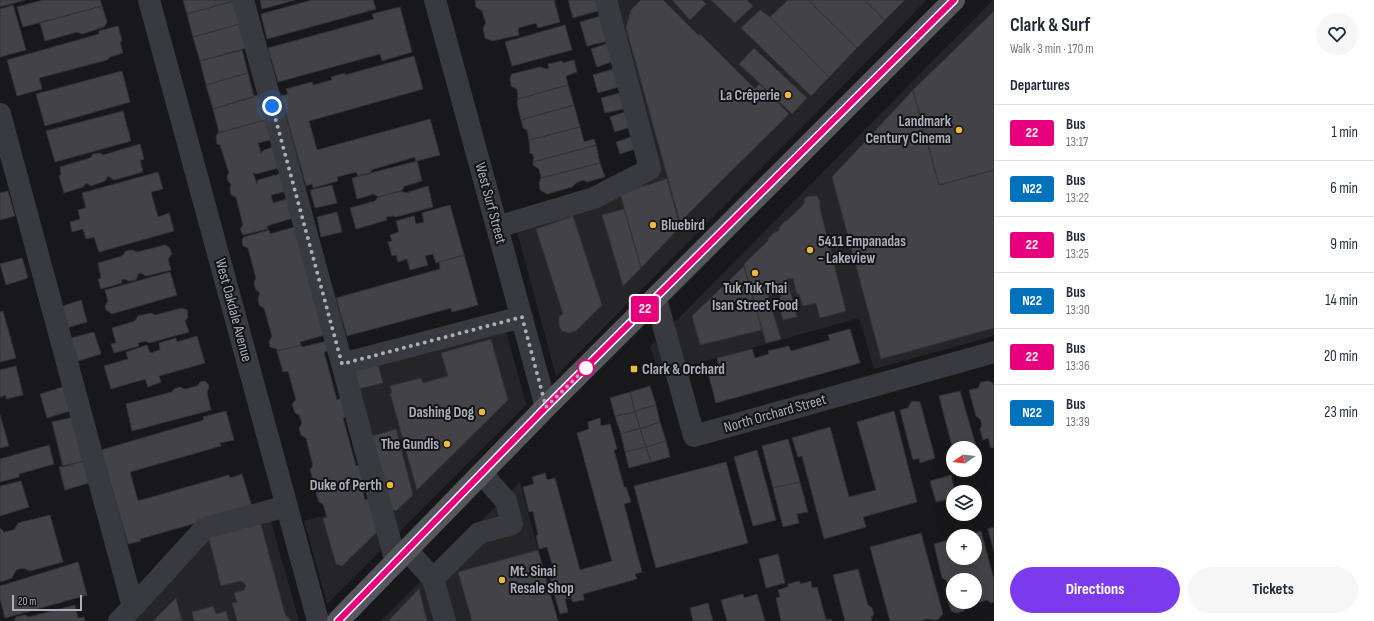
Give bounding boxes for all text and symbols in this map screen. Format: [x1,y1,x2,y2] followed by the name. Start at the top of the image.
[1316,13,1358,55] button: heart
[1010,14,1090,37] text: Clark & Surf
[1010,41,1094,57] text: Walk · 3 min · 170 m
[1010,76,1070,95] text: Departures
[720,86,780,105] place label: La Crêperie
[783,90,793,100] marker: La Crêperie
[262,96,282,116] your location
[865,112,952,148] place label: Landmark Century Cinema
[1066,115,1085,134] text: Bus
[1332,123,1358,142] text: 1 min
[1026,124,1038,141] text: 22
[954,125,964,135] marker: Landmark Century Cinema
[1066,134,1088,150] text: 13:17
[471,160,511,246] street label: West Surf Street
[1066,171,1085,190] text: Bus
[1330,179,1358,198] text: 6 min
[1022,180,1042,197] text: N22
[1066,190,1089,206] text: 13:22
[661,216,705,235] place label: Bluebird
[648,220,658,230] marker: Bluebird
[1066,227,1085,246] text: Bus
[818,232,906,268] place label: 5411 Empanadas - Lakeview
[1330,235,1358,254] text: 9 min
[1026,236,1038,253] text: 22
[805,245,815,255] marker: 5411 Empanadas - Lakeview
[1066,246,1089,262] text: 13:25
[211,256,256,364] street label: West Oakdale Avenue
[750,268,760,278] marker: Tuk Tuk Thai Isan Street Food
[712,279,798,315] place label: Tuk Tuk Thai Isan Street Food
[1066,283,1085,302] text: Bus
[1325,291,1358,310] text: 14 min
[1022,292,1042,309] text: N22
[627,296,663,322] line badge: 22
[639,300,651,317] text: 22
[1066,302,1090,318] text: 13:30
[1066,339,1085,358] text: Bus
[1324,347,1358,366] text: 20 min
[1026,348,1038,365] text: 22
[1066,358,1090,374] text: 13:36
[577,359,595,377] unlabelled marker
[642,360,725,379] place label: Clark & Orchard
[629,364,639,374] marker: Clark & Orchard
[722,390,829,437] street label: North Orchard Street
[1066,395,1085,414] text: Bus
[409,403,475,422] place label: Dashing Dog
[1324,403,1358,422] text: 23 min
[1022,404,1042,421] text: N22
[477,407,487,417] marker: Dashing Dog
[1066,414,1090,430] text: 13:39
[381,435,439,454] place label: The Gundis
[442,439,452,449] marker: The Gundis
[946,441,982,477] north arrow
[946,441,982,609] map controls
[310,476,382,495] place label: Duke of Perth
[385,480,395,490] marker: Duke of Perth
[946,485,982,521] button: layers
[946,529,982,565] button: +
[510,562,574,598] place label: Mt. Sinai Resale Shop
[1010,567,1180,613] button: Directions
[1188,567,1358,613] button: Tickets
[946,573,982,609] button: −
[497,575,507,585] marker: Mt. Sinai Resale Shop
[12,593,82,612] scale bar
[18,595,36,608] text: 20 m

